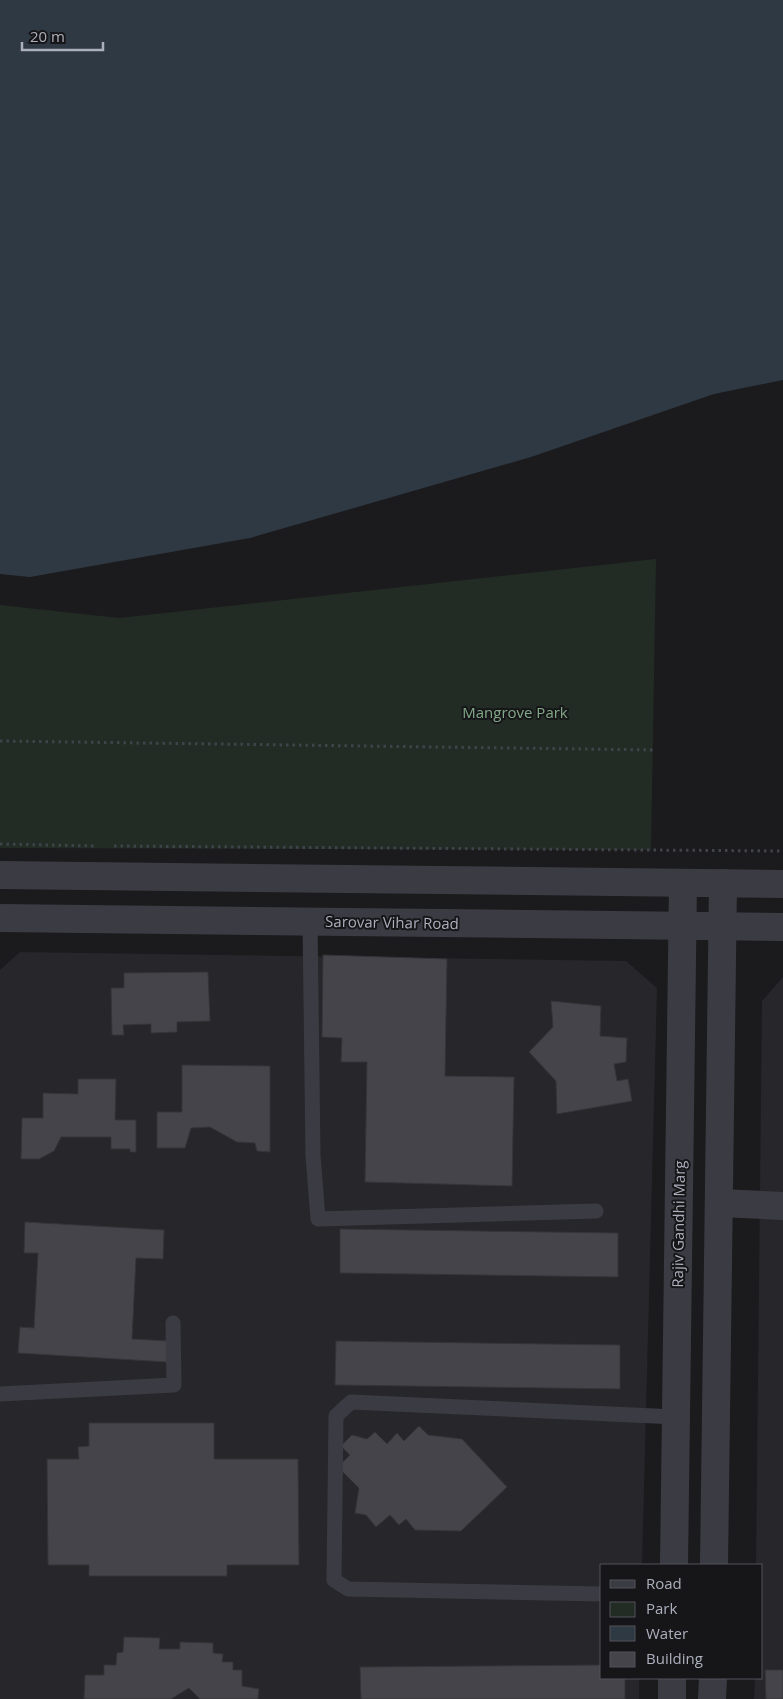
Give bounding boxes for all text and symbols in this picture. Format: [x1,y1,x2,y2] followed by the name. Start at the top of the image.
[22,20,104,52] scale bar
[30,26,65,46] text: 20 m
[462,702,568,722] park label: Mangrove Park
[325,911,459,933] street label: Sarovar Vihar Road
[667,1160,689,1288] street label: Rajiv Gandhi Marg
[600,1564,763,1679] legend
[646,1573,682,1593] text: Road
[646,1598,677,1618] text: Park
[646,1623,688,1643] text: Water
[646,1648,703,1668] text: Building

